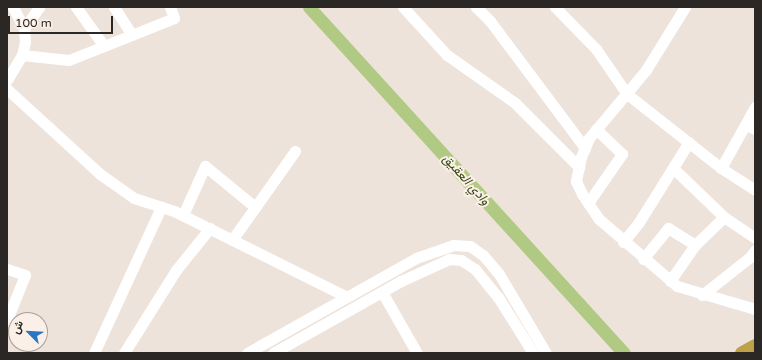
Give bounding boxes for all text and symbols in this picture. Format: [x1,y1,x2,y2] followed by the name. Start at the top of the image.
[10,8,115,34] scale bar
[15,16,52,30] text: 100 m
[439,151,493,209] water label: وادي العقيق
[8,312,48,352] north arrow
[9,319,26,336] text: ش

